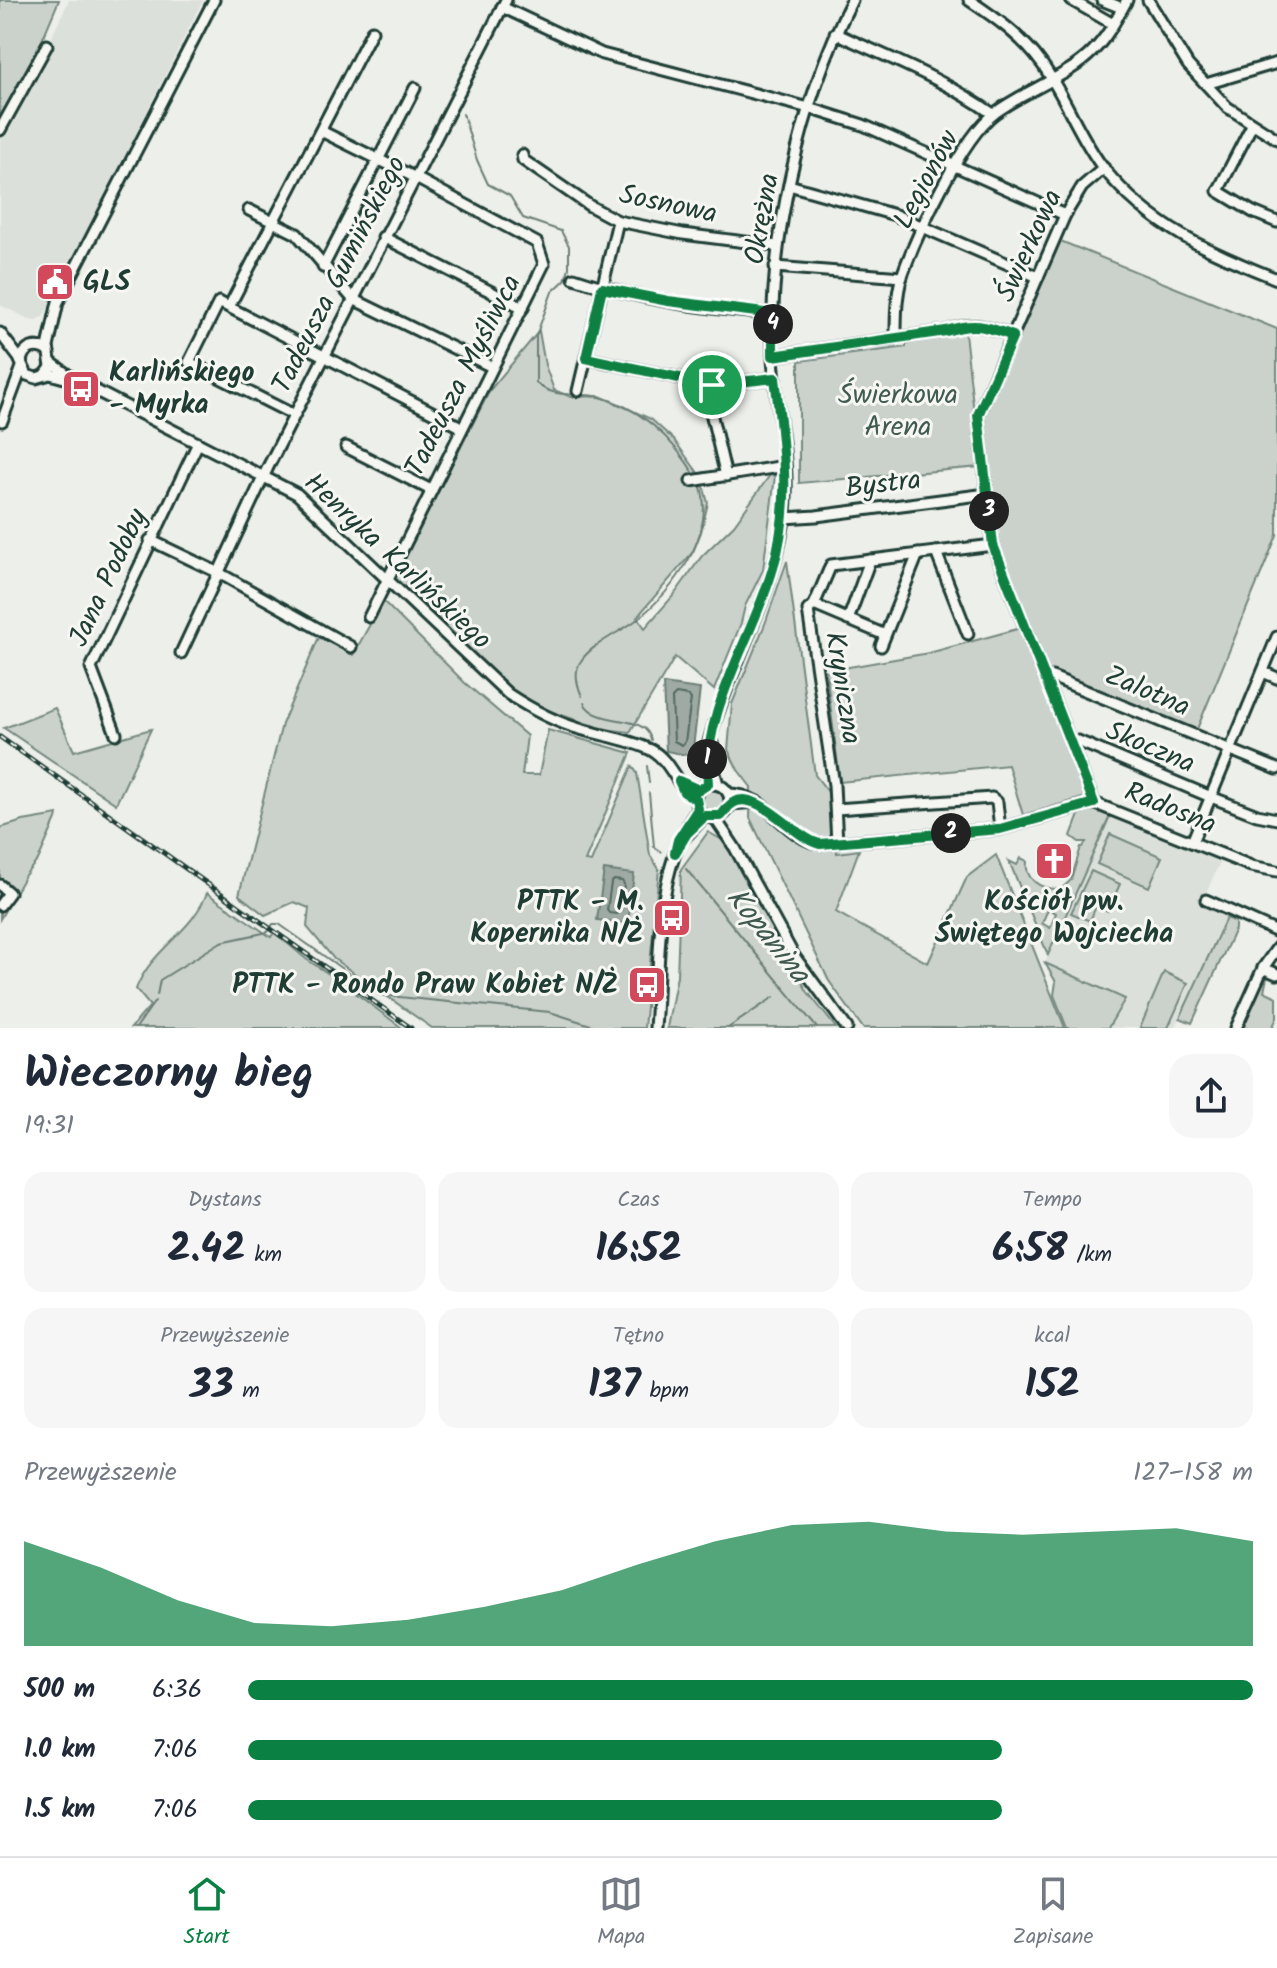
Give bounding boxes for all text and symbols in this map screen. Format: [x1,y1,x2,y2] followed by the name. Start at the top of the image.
[882,122,972,238] street label: Legionów
[261,148,419,402] street label: Tadeusza Gumińskiego
[733,170,793,268] street label: Okrężna
[615,173,721,237] street label: Sosnowa
[984,182,1076,310] street label: Świerkowa
[83,260,131,305] place label: GLS
[34,261,76,303] public building icon: GLS
[394,267,534,485] street label: Tadeusza Myśliwca
[753,304,793,344] pin: 4
[767,306,779,341] text: 4
[109,351,255,428] place label: Karlińskiego - Myrka
[678,351,746,419] pin
[690,363,734,407] icon: arrive
[60,368,102,410] bus stop icon: Karlińskiego - Myrka
[838,373,958,450] park label: Świerkowa Arena
[842,458,924,512] street label: Bystra
[292,462,502,662] street label: Henryka Karlińskiego
[969,491,1009,531] pin: 3
[983,493,995,528] text: 3
[57,501,161,655] street label: Jana Podoby
[811,628,873,748] street label: Kryniczna
[1097,654,1197,730] street label: Zalotna
[1098,709,1202,787] street label: Skoczna
[687,739,727,779] pin: 1
[704,741,710,776] text: 1
[1117,770,1223,848] street label: Radosna
[931,813,971,853] pin: 2
[945,815,957,850] text: 2
[1033,840,1075,882] church icon: Kościół pw. Świętego Wojciecha
[713,877,822,996] water label: Kopanina
[470,880,644,957] place label: PTTK - M. Kopernika N/Ż
[935,880,1173,957] place label: Kościół pw. Świętego Wojciecha
[651,897,693,939] bus stop icon: PTTK - M. Kopernika N/Ż
[232,963,619,1008] place label: PTTK - Rondo Praw Kobiet N/Ż
[626,964,668,1006] bus stop icon: PTTK - Rondo Praw Kobiet N/Ż
[24,1040,313,1110] text: Wieczorny bieg
[1169,1054,1253,1138] button: share
[24,1105,74,1147] text: 19:31
[188,1183,262,1218] text: Dystans
[617,1183,660,1218] text: Czas
[1022,1183,1082,1218] text: Tempo
[168,1218,245,1282] text: 2.42
[595,1218,682,1282] text: 16:52
[992,1218,1068,1282] text: 6:58
[245,1238,282,1273] text: km
[1068,1238,1112,1273] text: /km
[160,1319,289,1354] text: Przewyższenie
[613,1319,664,1354] text: Tętno
[1034,1319,1070,1354] text: kcal
[190,1354,234,1418] text: 33
[588,1354,641,1418] text: 137
[1024,1354,1080,1418] text: 152
[234,1374,260,1409] text: m
[641,1374,689,1409] text: bpm
[24,1452,177,1494] text: Przewyższenie
[1133,1452,1253,1494] text: 127–158 m
[24,1669,95,1711] text: 500 m
[152,1669,202,1711] text: 6:36
[24,1729,95,1771] text: 1.0 km
[152,1729,198,1771] text: 7:06
[24,1789,95,1831] text: 1.5 km
[152,1789,198,1831] text: 7:06
[184,1872,230,1955] tab: Start
[597,1872,645,1955] tab: Mapa
[1012,1872,1093,1955] tab: Zapisane

